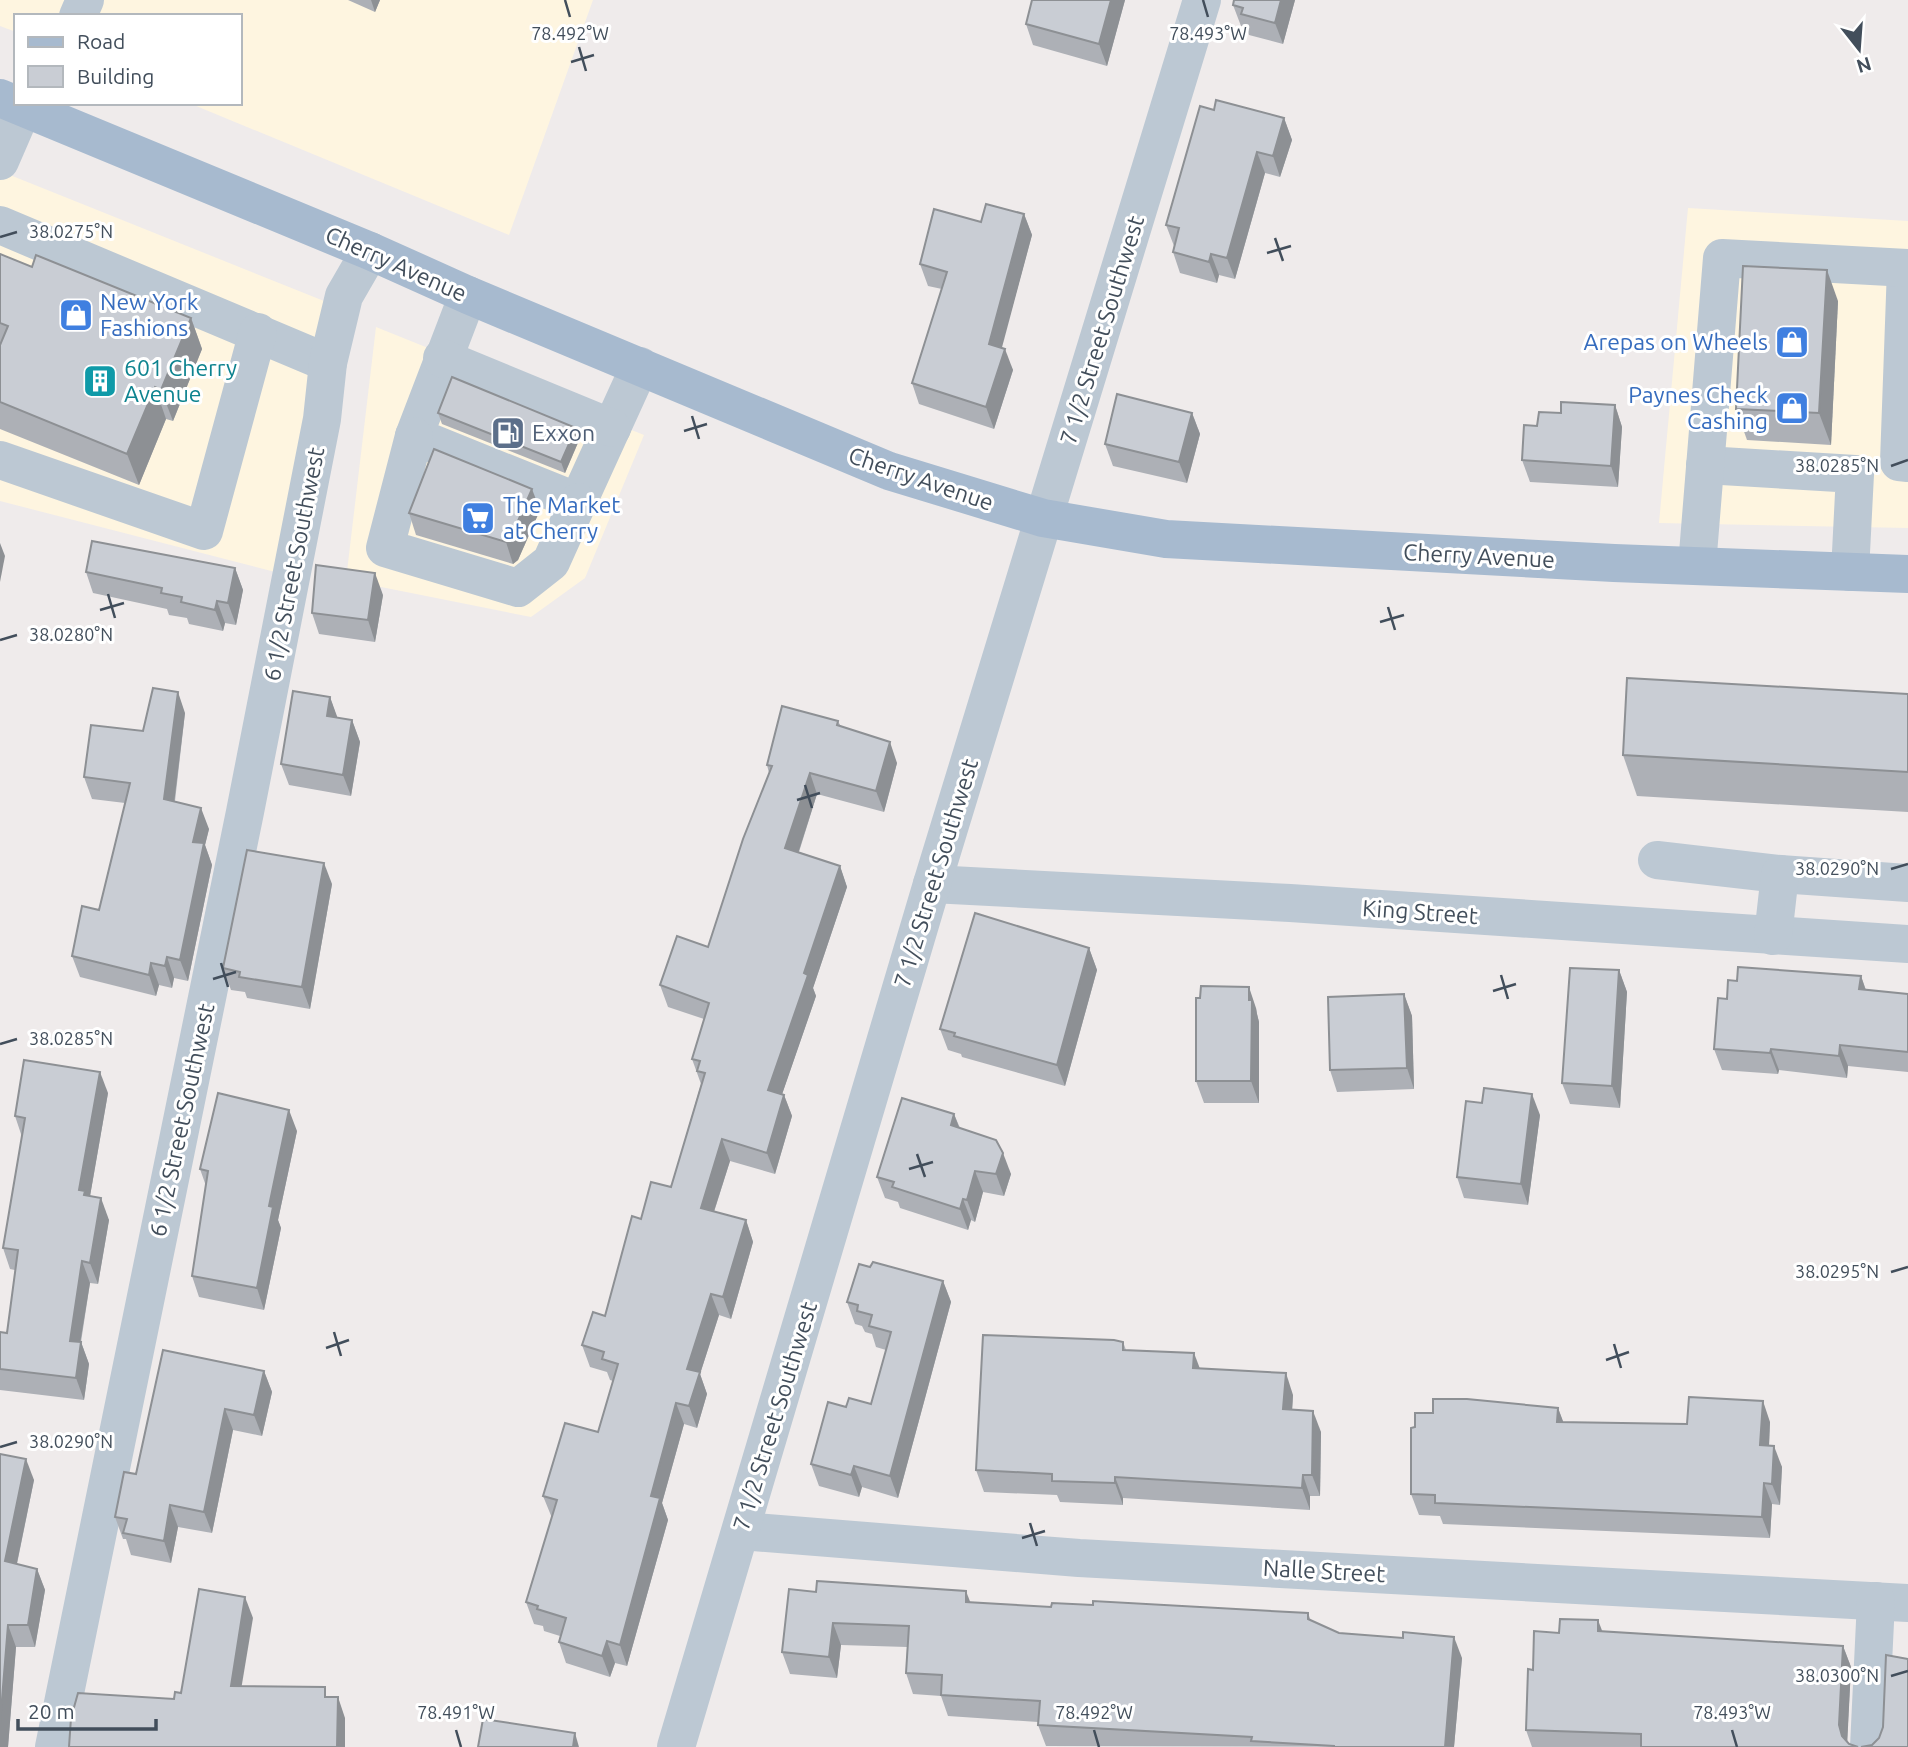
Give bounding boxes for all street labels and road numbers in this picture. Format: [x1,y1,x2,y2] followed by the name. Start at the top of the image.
[1055,213,1148,447] street label: 7 1/2 Street Southwest
[322,221,471,306] street label: Cherry Avenue
[845,442,997,515] street label: Cherry Avenue
[259,445,328,683] street label: 6 1/2 Street Southwest
[1403,539,1555,572] street label: Cherry Avenue
[889,756,982,990] street label: 7 1/2 Street Southwest
[1361,895,1479,928] street label: King Street
[145,1001,218,1239] street label: 6 1/2 Street Southwest
[728,1299,821,1533] street label: 7 1/2 Street Southwest
[1262,1555,1386,1586] street label: Nalle Street

